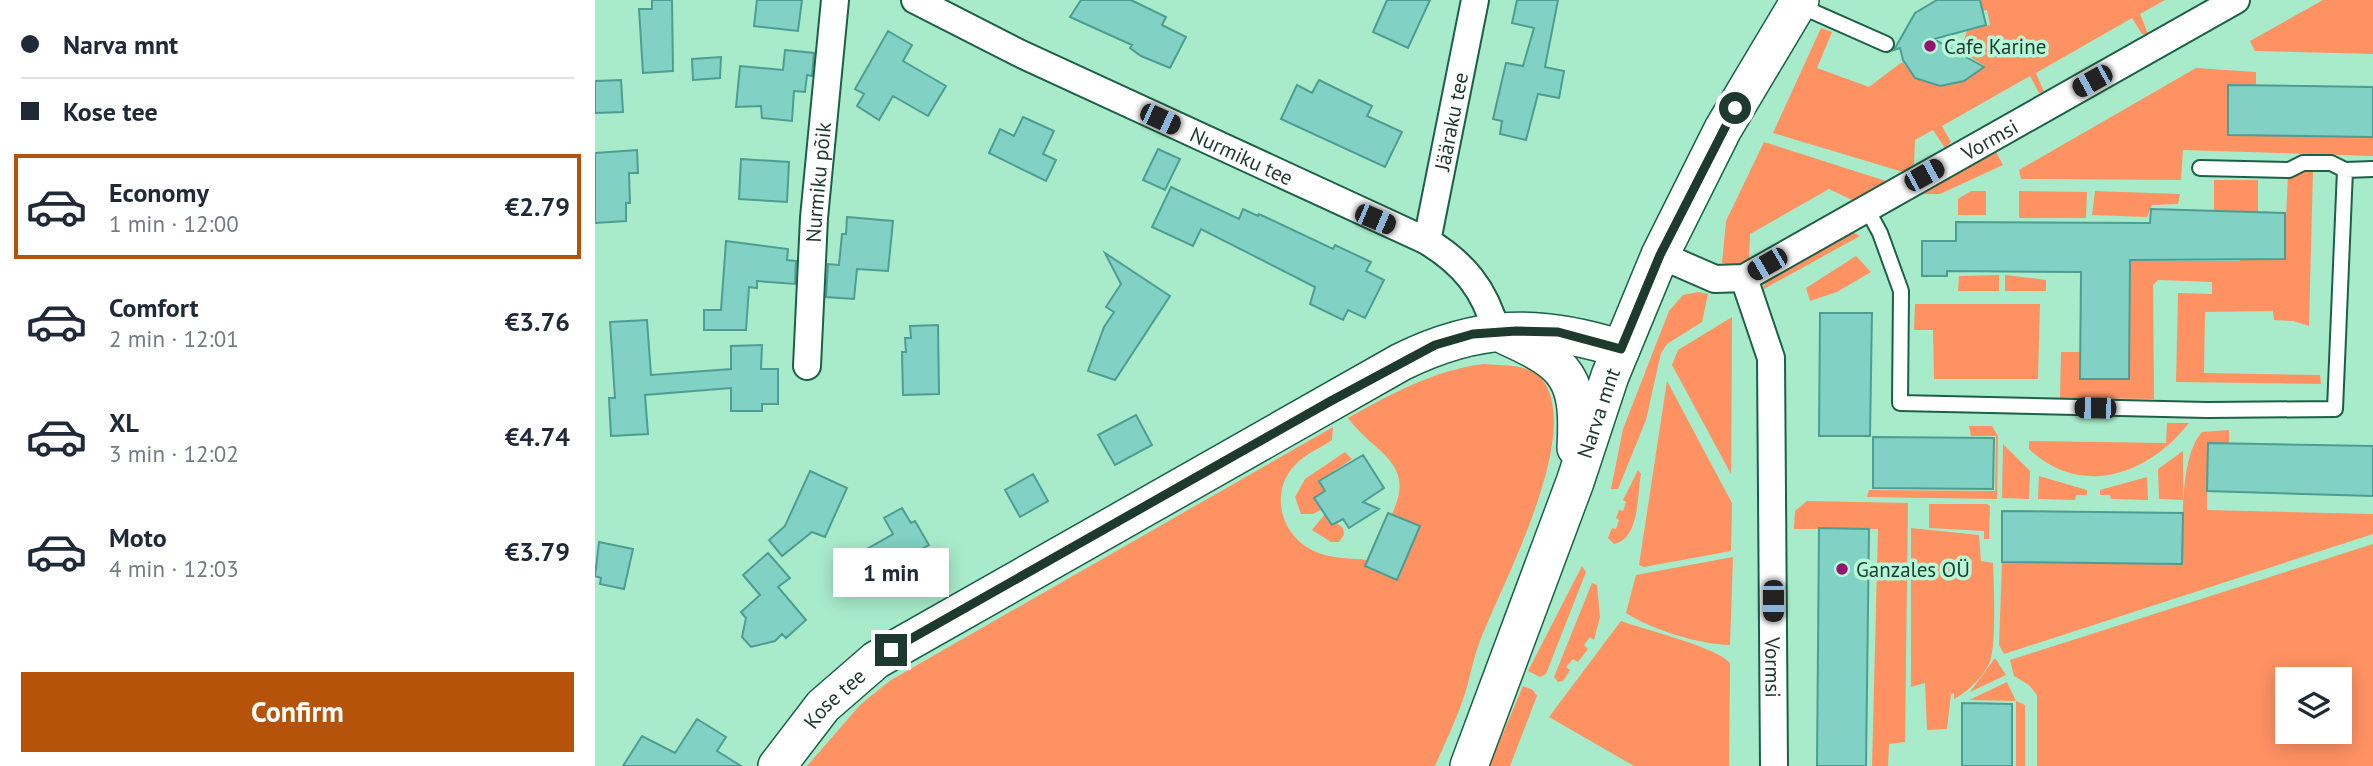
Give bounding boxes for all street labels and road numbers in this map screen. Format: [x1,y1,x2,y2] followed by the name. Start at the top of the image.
[1428,70,1474,174] street label: Jääraku tee
[1956,113,2023,166] street label: Vormsi
[1186,120,1298,191] street label: Nurmiku tee
[799,121,837,243] street label: Nurmiku põik
[1570,363,1626,461] street label: Narva mnt
[1760,636,1787,698] street label: Vormsi
[797,662,871,734] street label: Kose tee

